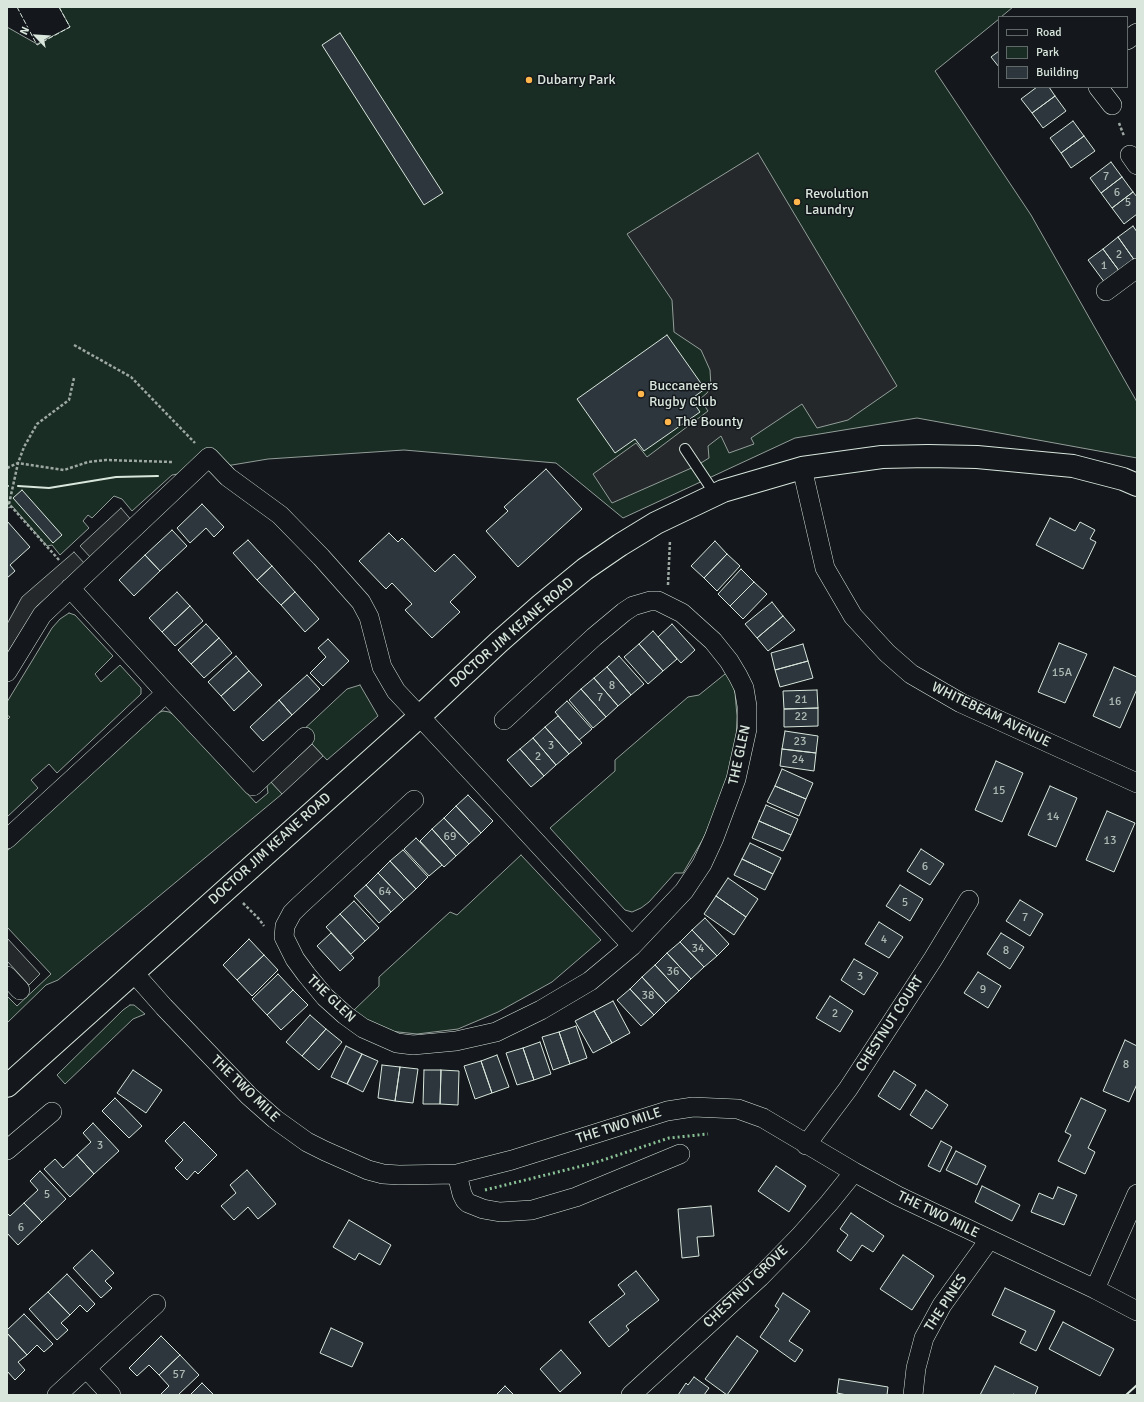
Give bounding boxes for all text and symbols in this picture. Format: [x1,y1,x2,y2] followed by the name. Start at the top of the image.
[16,16,56,56] north arrow
[998,16,1128,88] legend
[17,25,32,37] text: N
[1036,25,1062,40] text: Road
[1036,45,1059,60] text: Park
[1036,65,1079,80] text: Building
[537,72,615,88] place label: Dubarry Park
[524,75,534,85] marker: Dubarry Park
[1103,170,1109,184] house number: 7
[805,186,869,218] place label: Revolution Laundry
[1114,186,1120,200] house number: 6
[1125,196,1131,210] house number: 5
[792,197,802,207] marker: Revolution Laundry
[1116,248,1122,262] house number: 2
[1101,259,1107,273] house number: 1
[649,378,718,410] place label: Buccaneers Rugby Club
[636,389,646,399] marker: Buccaneers Rugby Club
[676,414,743,430] place label: The Bounty
[663,417,673,427] marker: The Bounty
[447,575,577,691] street label: DOCTOR JIM KEANE ROAD
[1052,666,1072,680] house number: 15A
[609,679,615,693] house number: 8
[929,679,1053,751] street label: WHITEBEAM AVENUE
[597,691,603,705] house number: 7
[795,693,807,707] house number: 21
[1109,695,1121,709] house number: 16
[795,710,807,724] house number: 22
[725,723,755,787] street label: THE GLEN
[794,735,806,749] house number: 23
[548,739,554,753] house number: 3
[535,750,541,764] house number: 2
[792,753,804,767] house number: 24
[993,784,1005,798] house number: 15
[205,790,335,908] street label: DOCTOR JIM KEANE ROAD
[1047,810,1059,824] house number: 14
[444,830,456,844] house number: 69
[1104,834,1116,848] house number: 13
[922,860,928,874] house number: 6
[379,885,391,899] house number: 64
[902,896,908,910] house number: 5
[1022,911,1028,925] house number: 7
[881,933,887,947] house number: 4
[692,942,704,956] house number: 34
[1003,944,1009,958] house number: 8
[667,965,679,979] house number: 36
[857,970,863,984] house number: 3
[303,972,359,1026] street label: THE GLEN
[853,973,927,1075] street label: CHESTNUT COURT
[980,983,986,997] house number: 9
[642,989,654,1003] house number: 38
[832,1007,838,1021] house number: 2
[207,1052,283,1126] street label: THE TWO MILE
[1123,1058,1129,1072] house number: 8
[574,1104,664,1148] street label: THE TWO MILE
[97,1139,103,1153] house number: 3
[44,1188,50,1202] house number: 5
[894,1188,982,1242] street label: THE TWO MILE
[18,1221,24,1235] house number: 6
[700,1242,792,1332] street label: CHESTNUT GROVE
[921,1271,971,1335] street label: THE PINES
[173,1368,185,1382] house number: 57

